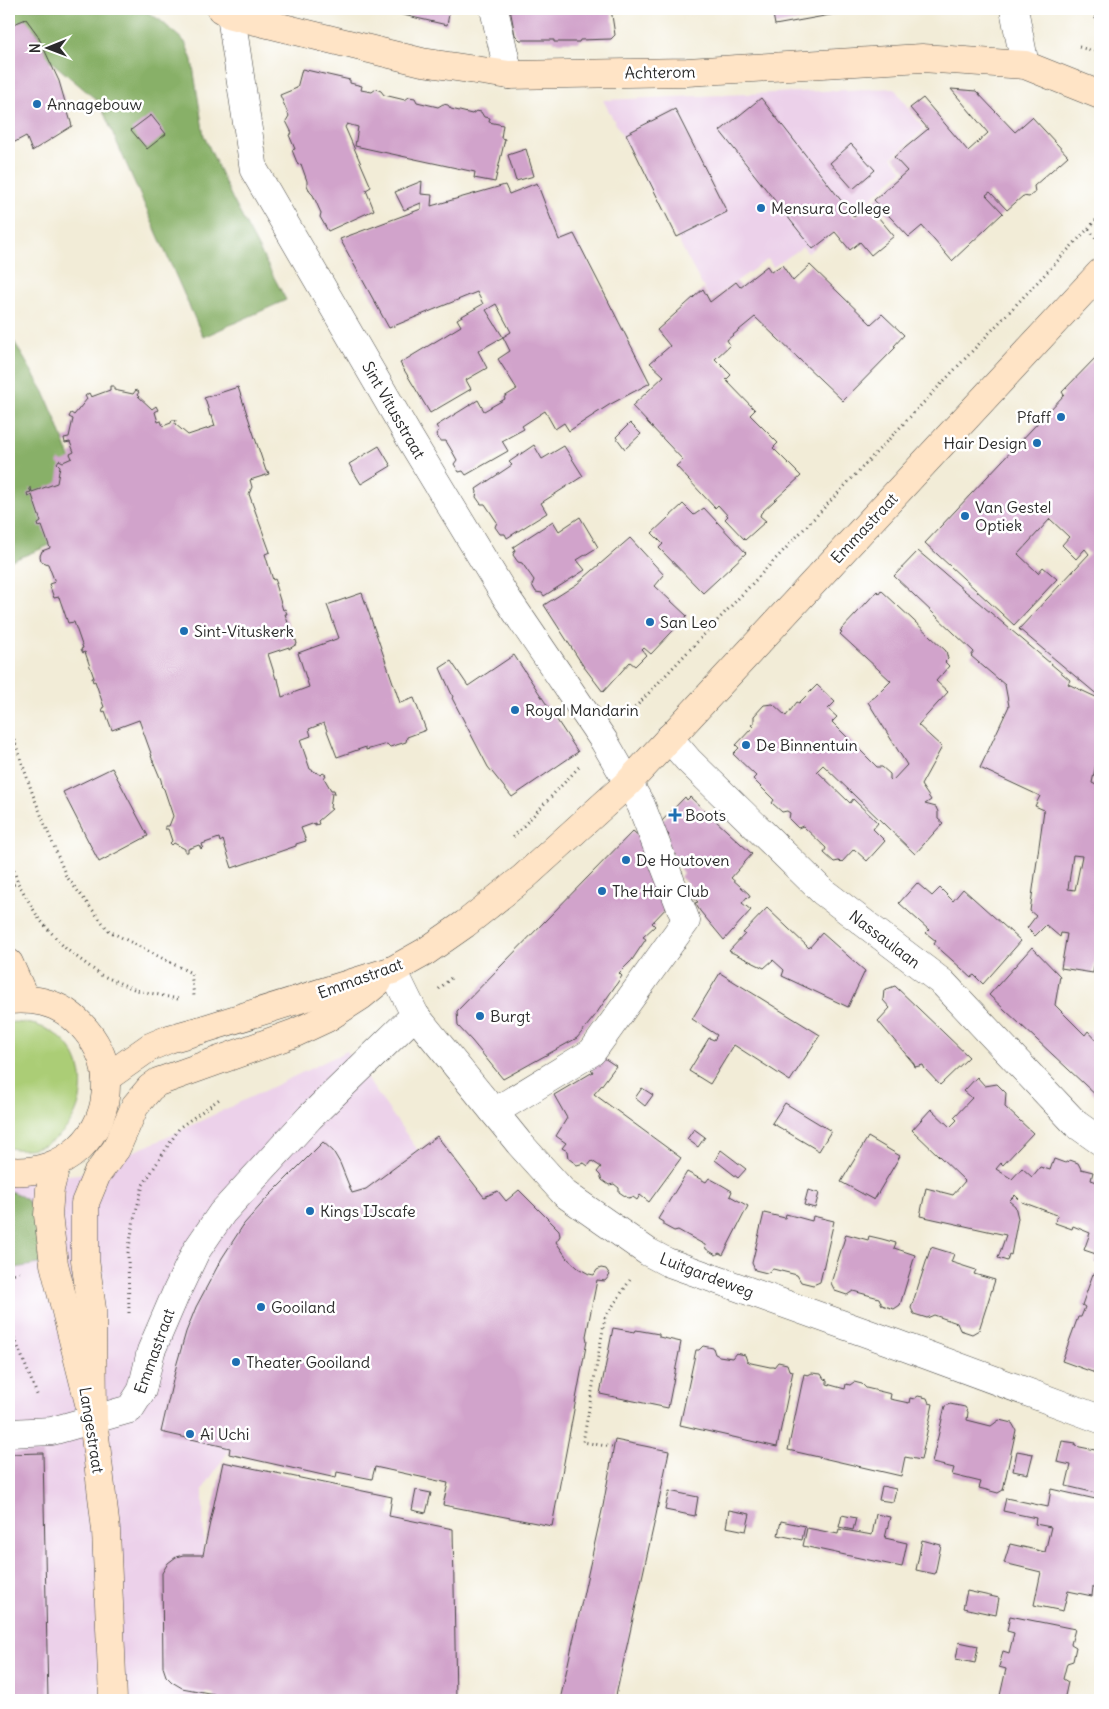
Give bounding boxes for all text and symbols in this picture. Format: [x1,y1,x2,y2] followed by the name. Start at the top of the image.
[22,22,72,72] north arrow
[26,43,44,53] text: N
[624,61,696,83] street label: Achterom
[47,94,143,114] place label: Annagebouw
[31,98,43,110] marker: Annagebouw
[771,198,890,218] place label: Mensura College
[755,202,767,214] marker: Mensura College
[358,358,430,463] street label: Sint Vitusstraat
[1017,407,1052,427] place label: Pfaff
[1055,411,1067,423] marker: Pfaff
[943,433,1027,453] place label: Hair Design
[1031,437,1043,449] marker: Hair Design
[826,488,902,567] street label: Emmastraat
[975,497,1051,535] place label: Van Gestel Optiek
[959,510,971,522] marker: Van Gestel Optiek
[660,612,717,632] place label: San Leo
[644,616,656,628] marker: San Leo
[194,621,294,641] place label: Sint-Vituskerk
[178,625,190,637] marker: Sint-Vituskerk
[525,700,639,720] place label: Royal Mandarin
[509,704,521,716] marker: Royal Mandarin
[756,735,858,755] place label: De Binnentuin
[740,739,752,751] marker: De Binnentuin
[685,805,726,825] place label: Boots
[669,809,681,821] marker: Boots
[636,850,730,870] place label: De Houtoven
[620,854,632,866] marker: De Houtoven
[612,881,709,901] place label: The Hair Club
[596,885,608,897] marker: The Hair Club
[845,906,925,972] street label: Nassaulaan
[315,953,406,1003] street label: Emmastraat
[490,1006,531,1026] place label: Burgt
[474,1010,486,1022] marker: Burgt
[320,1201,416,1221] place label: Kings IJscafe
[304,1205,316,1217] marker: Kings IJscafe
[657,1248,757,1302] street label: Luitgardeweg
[271,1297,336,1317] place label: Gooiland
[255,1301,267,1313] marker: Gooiland
[129,1305,179,1396] street label: Emmastraat
[246,1352,370,1372] place label: Theater Gooiland
[230,1356,242,1368] marker: Theater Gooiland
[75,1385,109,1475] street label: Langestraat
[200,1424,249,1444] place label: Ai Uchi
[184,1428,196,1440] marker: Ai Uchi

